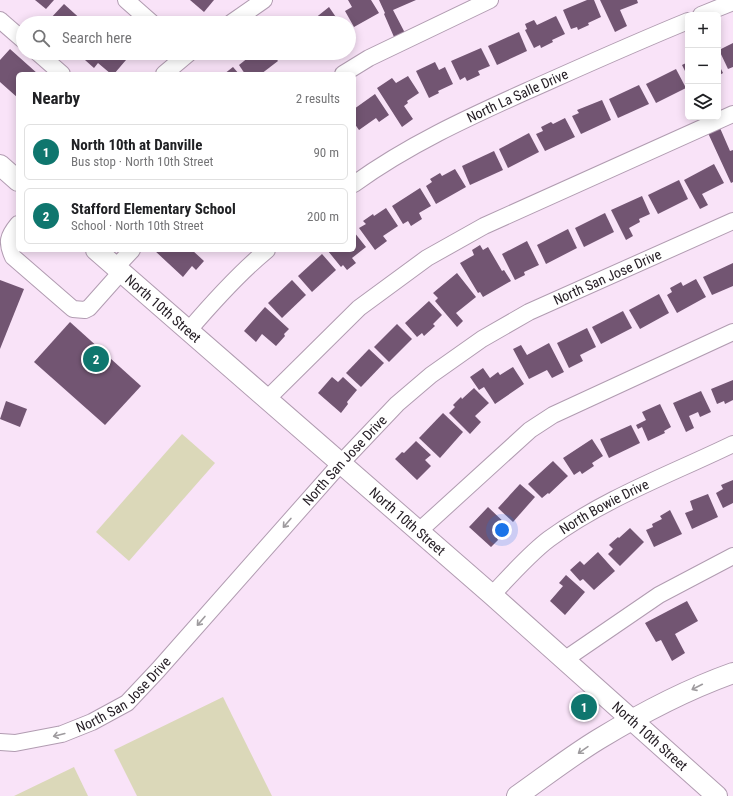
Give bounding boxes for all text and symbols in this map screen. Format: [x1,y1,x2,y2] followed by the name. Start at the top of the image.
[685,12,721,120] map controls
[685,12,721,48] button: +
[16,16,356,60] search box
[30,27,52,49] icon: search
[62,29,132,47] text: Search here
[685,48,721,84] button: −
[464,66,571,126] street label: North La Salle Drive
[685,84,721,120] button: layers
[32,88,80,108] text: Nearby
[296,91,340,106] text: 2 results
[71,136,202,154] text: North 10th at Danville
[43,145,49,160] text: 1
[313,145,339,160] text: 90 m
[71,154,213,169] text: Bus stop · North 10th Street
[71,200,236,218] text: Stafford Elementary School
[43,209,49,224] text: 2
[307,209,339,224] text: 200 m
[71,218,204,233] text: School · North 10th Street
[551,246,664,308] street label: North San Jose Drive
[122,271,204,346] street label: North 10th Street
[83,344,109,374] pin: 2
[299,412,390,509] street label: North San Jose Drive
[556,476,652,537] street label: North Bowie Drive
[366,484,449,559] street label: North 10th Street
[283,518,292,529] one-way arrow
[492,520,512,540] your location
[197,616,206,626] one-way arrow
[74,653,174,736] street label: North San Jose Drive
[691,684,703,692] one-way arrow
[571,692,597,722] pin: 1
[609,698,691,774] street label: North 10th Street
[53,731,66,739] one-way arrow
[578,746,589,754] one-way arrow

